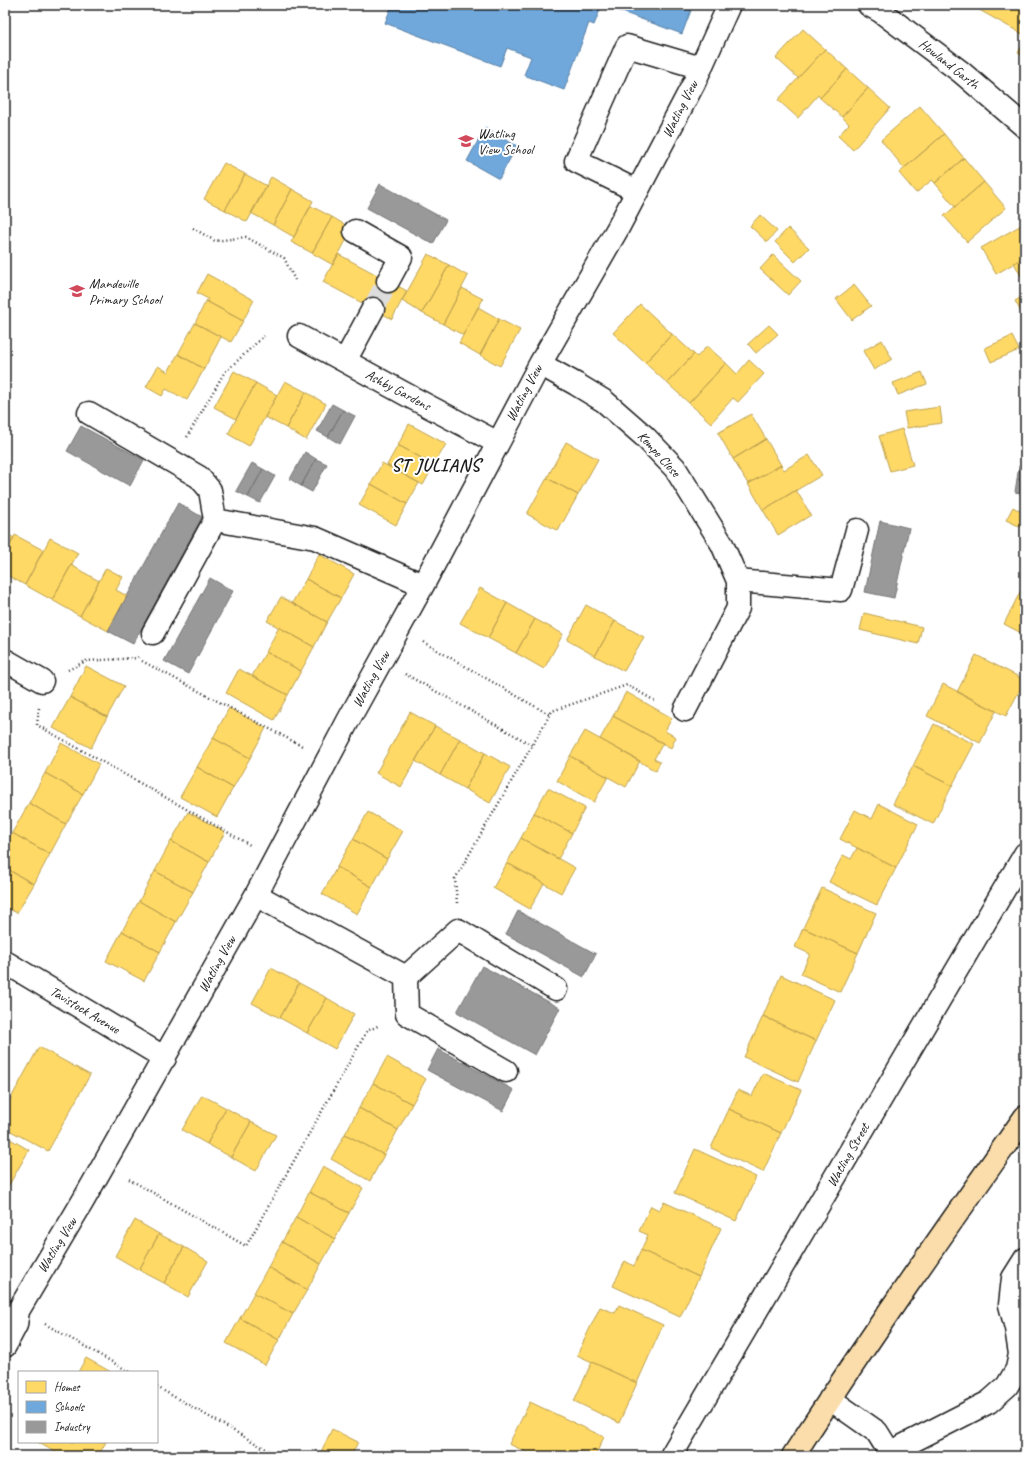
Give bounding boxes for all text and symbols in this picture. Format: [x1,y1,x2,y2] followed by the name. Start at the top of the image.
[915,35,984,94] street label: Howland Garth
[658,76,702,140] street label: Watling View
[478,125,536,158] place label: Watling View School
[457,132,475,150] school or university icon: Watling View School
[89,275,164,308] place label: Mandeville Primary School
[68,282,86,300] school or university icon: Mandeville Primary School
[502,360,547,424] street label: Watling View
[362,366,435,415] street label: Ashby Gardens
[634,428,685,481] street label: Kempe Close
[391,454,484,476] district label: ST JULIANS
[349,646,394,710] street label: Watling View
[195,931,240,995] street label: Watling View
[47,983,124,1038] street label: Tavistock Avenue
[823,1119,874,1190] street label: Watling Street
[33,1213,81,1276] street label: Watling View
[18,1371,158,1443] legend
[54,1379,81,1395] text: Homes
[54,1399,86,1415] text: Schools
[54,1419,91,1435] text: Industry

